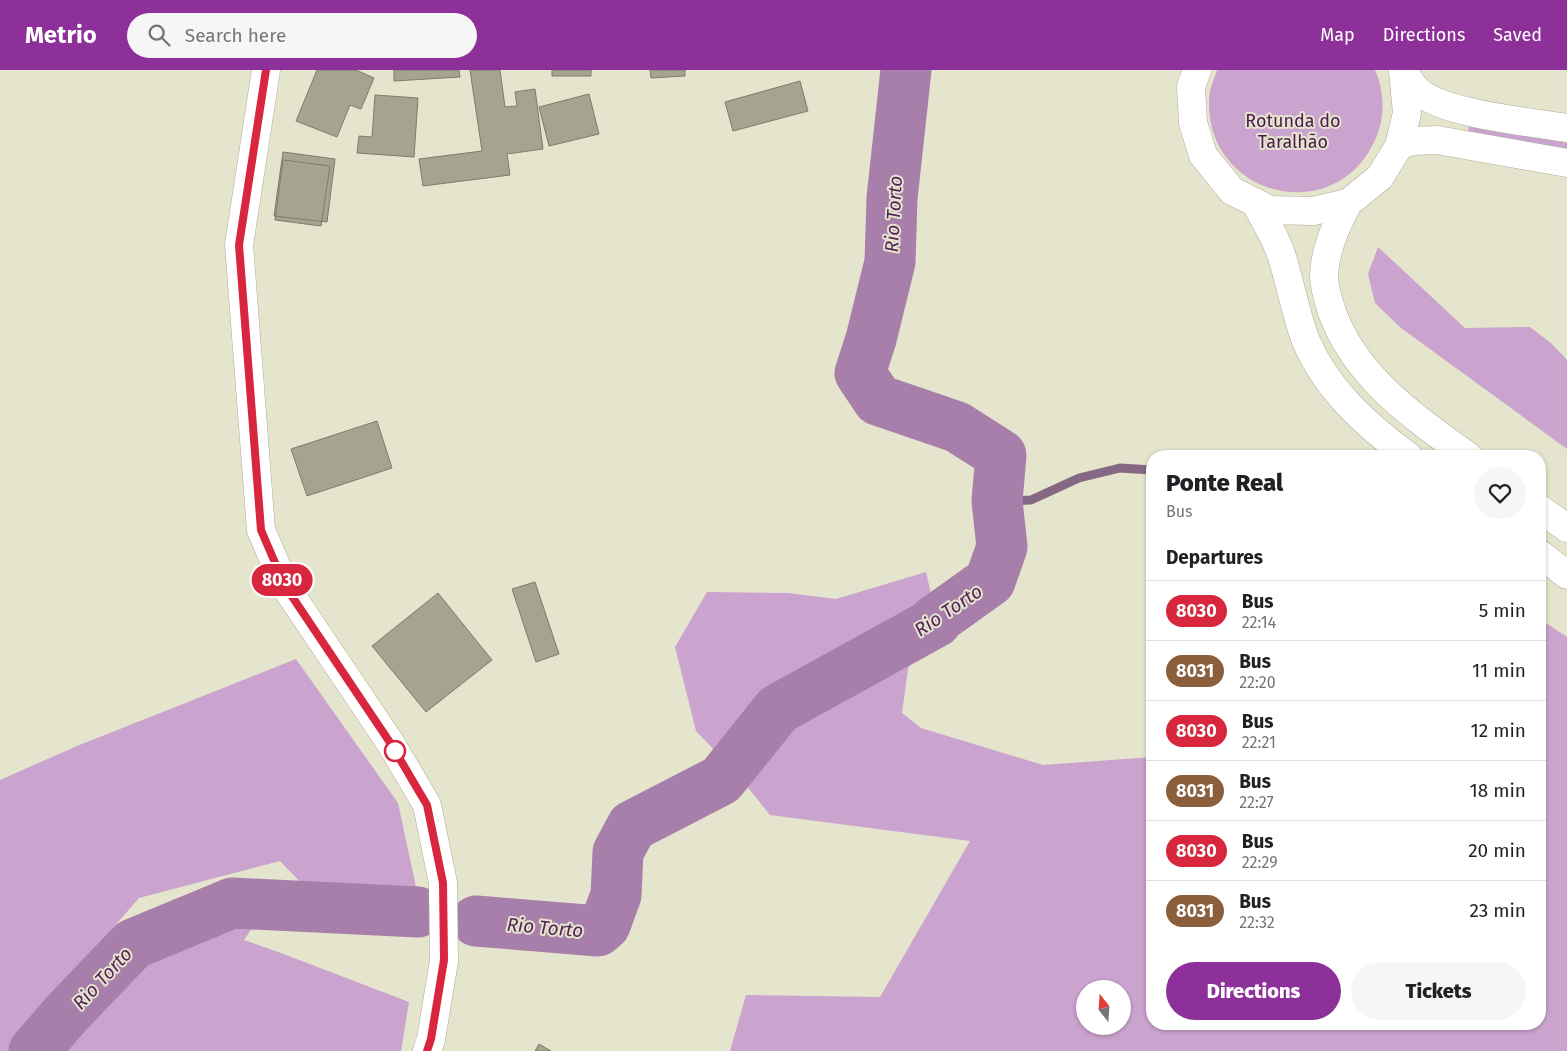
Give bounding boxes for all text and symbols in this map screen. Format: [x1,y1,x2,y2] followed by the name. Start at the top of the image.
[127,13,477,58] search box
[25,21,97,49] text: Metrio
[145,21,173,49] icon: search
[185,24,286,47] text: Search here
[1320,24,1355,46] text: Map
[1383,24,1465,46] text: Directions
[1493,24,1542,46] text: Saved
[1245,110,1341,153] park label: Rotunda do Taralhão
[880,175,907,253] water label: Rio Torto
[1474,467,1526,519] button: heart
[1166,469,1283,497] text: Ponte Real
[1166,502,1193,521] text: Bus
[1166,546,1263,569] text: Departures
[247,564,317,596] line badge: 8030
[262,569,302,591] text: 8030
[910,579,987,641] water label: Rio Torto
[1242,590,1273,613] text: Bus
[1479,599,1526,622] text: 5 min
[1176,600,1217,622] text: 8030
[1242,613,1276,632] text: 22:14
[1239,650,1271,673] text: Bus
[1472,659,1526,682] text: 11 min
[1176,660,1214,682] text: 8031
[1239,673,1276,692] text: 22:20
[1242,710,1273,733] text: Bus
[1471,719,1526,742] text: 12 min
[1176,720,1217,742] text: 8030
[1242,733,1276,752] text: 22:21
[384,740,406,762] unlabelled marker
[1239,770,1271,793] text: Bus
[1469,779,1526,802] text: 18 min
[1176,780,1214,802] text: 8031
[1239,793,1274,812] text: 22:27
[1242,830,1273,853] text: Bus
[1468,839,1526,862] text: 20 min
[1176,840,1217,862] text: 8030
[1242,853,1278,872] text: 22:29
[1239,890,1271,913] text: Bus
[1469,899,1526,922] text: 23 min
[1176,900,1214,922] text: 8031
[506,913,584,942] water label: Rio Torto
[1239,913,1275,932] text: 22:32
[68,942,137,1014] water label: Rio Torto
[1166,962,1341,1020] button: Directions
[1351,962,1526,1020] button: Tickets
[1076,980,1131,1035] north arrow
[1076,980,1131,1035] map controls

